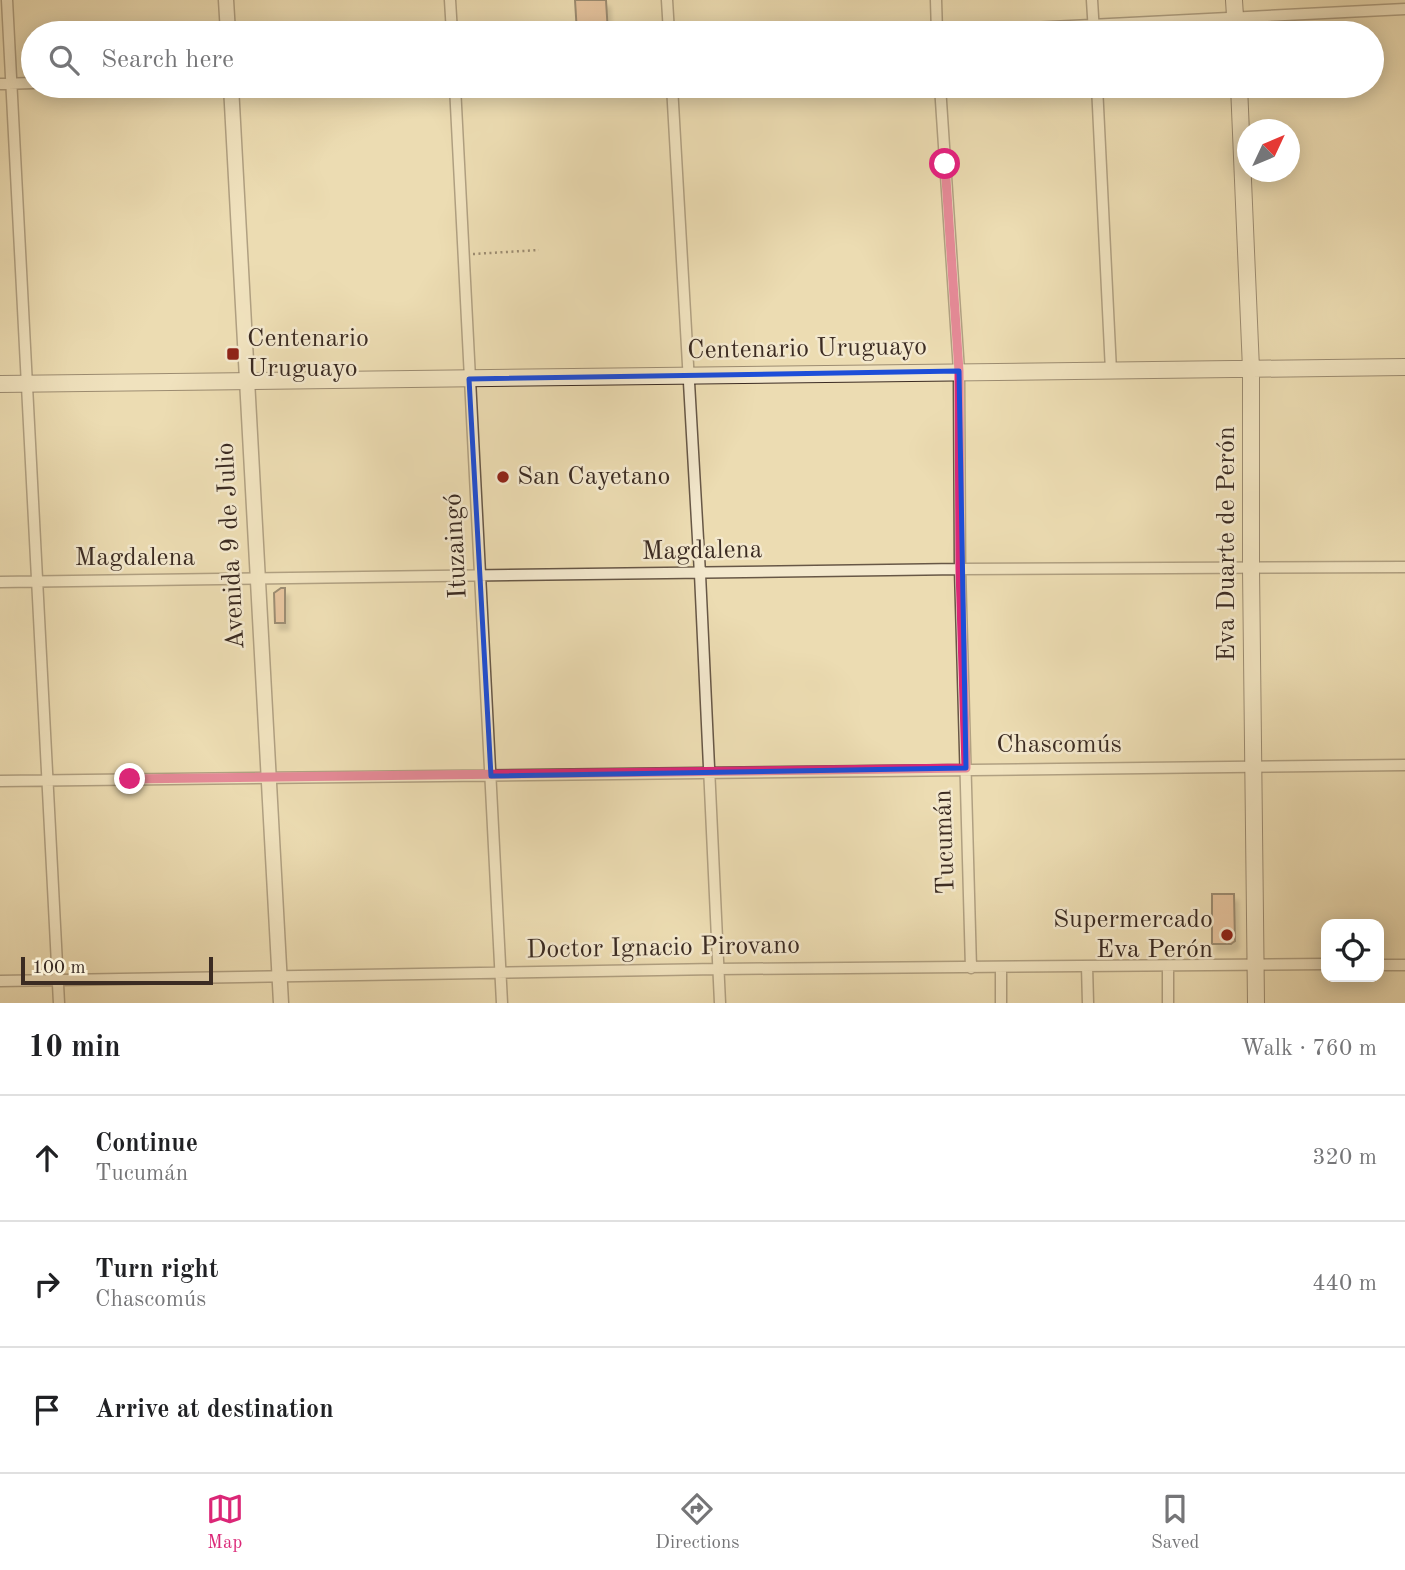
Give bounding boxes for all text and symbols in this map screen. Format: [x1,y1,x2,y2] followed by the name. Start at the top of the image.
[21,21,1384,98] search box
[45,41,83,79] icon: search
[101,47,234,73] text: Search here
[1237,119,1300,182] north arrow
[929,148,960,179] route start
[247,326,369,382] place label: Centenario Uruguayo
[687,334,927,364] street label: Centenario Uruguayo
[225,346,241,362] marker: Centenario Uruguayo
[1214,426,1240,662] street label: Eva Duarte de Perón
[213,442,249,650] street label: Avenida 9 de Julio
[517,464,671,490] place label: San Cayetano
[495,469,511,485] marker: San Cayetano
[440,493,472,599] street label: Ituzaingó
[641,537,763,565] street label: Magdalena
[75,545,196,571] street label: Magdalena
[996,732,1122,758] street label: Chascomús
[114,763,145,794] route end
[930,789,960,895] street label: Tucumán
[1053,907,1213,963] place label: Supermercado Eva Perón
[1321,919,1384,982] map controls
[1321,919,1384,982] button: locate
[1219,927,1235,943] marker: Supermercado Eva Perón
[526,933,800,963] street label: Doctor Ignacio Pirovano
[21,954,214,986] scale bar
[32,959,85,978] text: 100 m
[28,1033,121,1063] text: 10 min
[1241,1037,1377,1060] text: Walk · 760 m
[95,1131,198,1157] text: Continue
[28,1139,66,1177] icon: ahead
[1312,1146,1377,1169] text: 320 m
[95,1162,188,1185] text: Tucumán
[95,1257,218,1283] text: Turn right
[28,1265,66,1303] icon: right
[1312,1272,1377,1295] text: 440 m
[95,1288,206,1311] text: Chascomús
[28,1391,66,1429] icon: arrive
[95,1397,334,1423] text: Arrive at destination
[206,1490,244,1555] tab: Map
[655,1490,740,1555] tab: Directions
[1151,1490,1199,1555] tab: Saved

